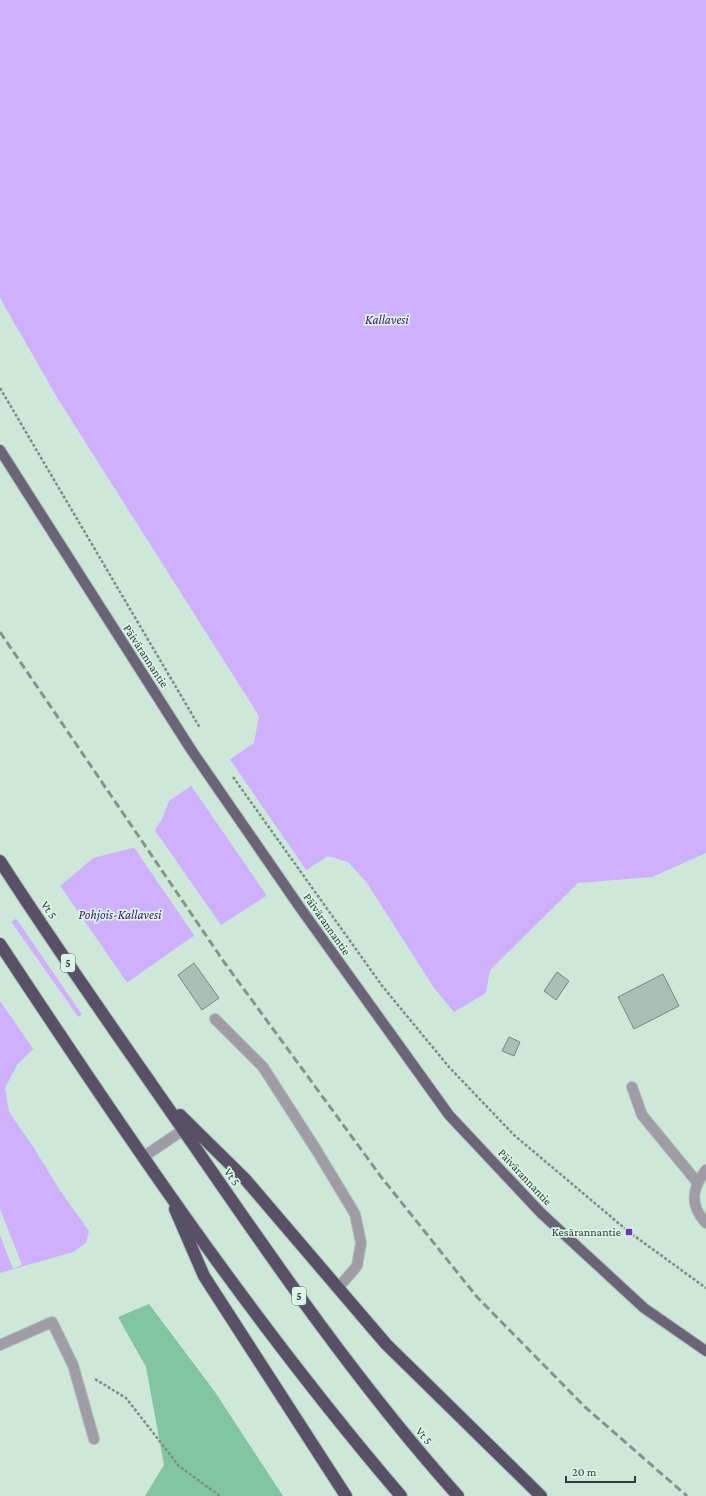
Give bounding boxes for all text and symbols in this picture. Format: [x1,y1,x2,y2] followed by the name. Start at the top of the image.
[365,312,409,327] water label: Kallavesi
[120,622,172,690] street label: Päivärannantie
[300,890,354,958] street label: Päivärannantie
[38,898,60,922] street label: Vt 5
[79,907,162,923] water label: Pohjois-Kallavesi
[61,954,75,972] road number: 5
[495,1146,555,1208] street label: Päivärannantie
[221,1165,243,1189] street label: Vt 5
[552,1225,621,1239] place label: Kesärannantie
[624,1227,634,1237] marker: Kesärannantie
[292,1287,306,1305] road number: 5
[413,1424,435,1448] street label: Vt 5
[566,1458,635,1484] scale bar
[572,1465,597,1479] text: 20 m

